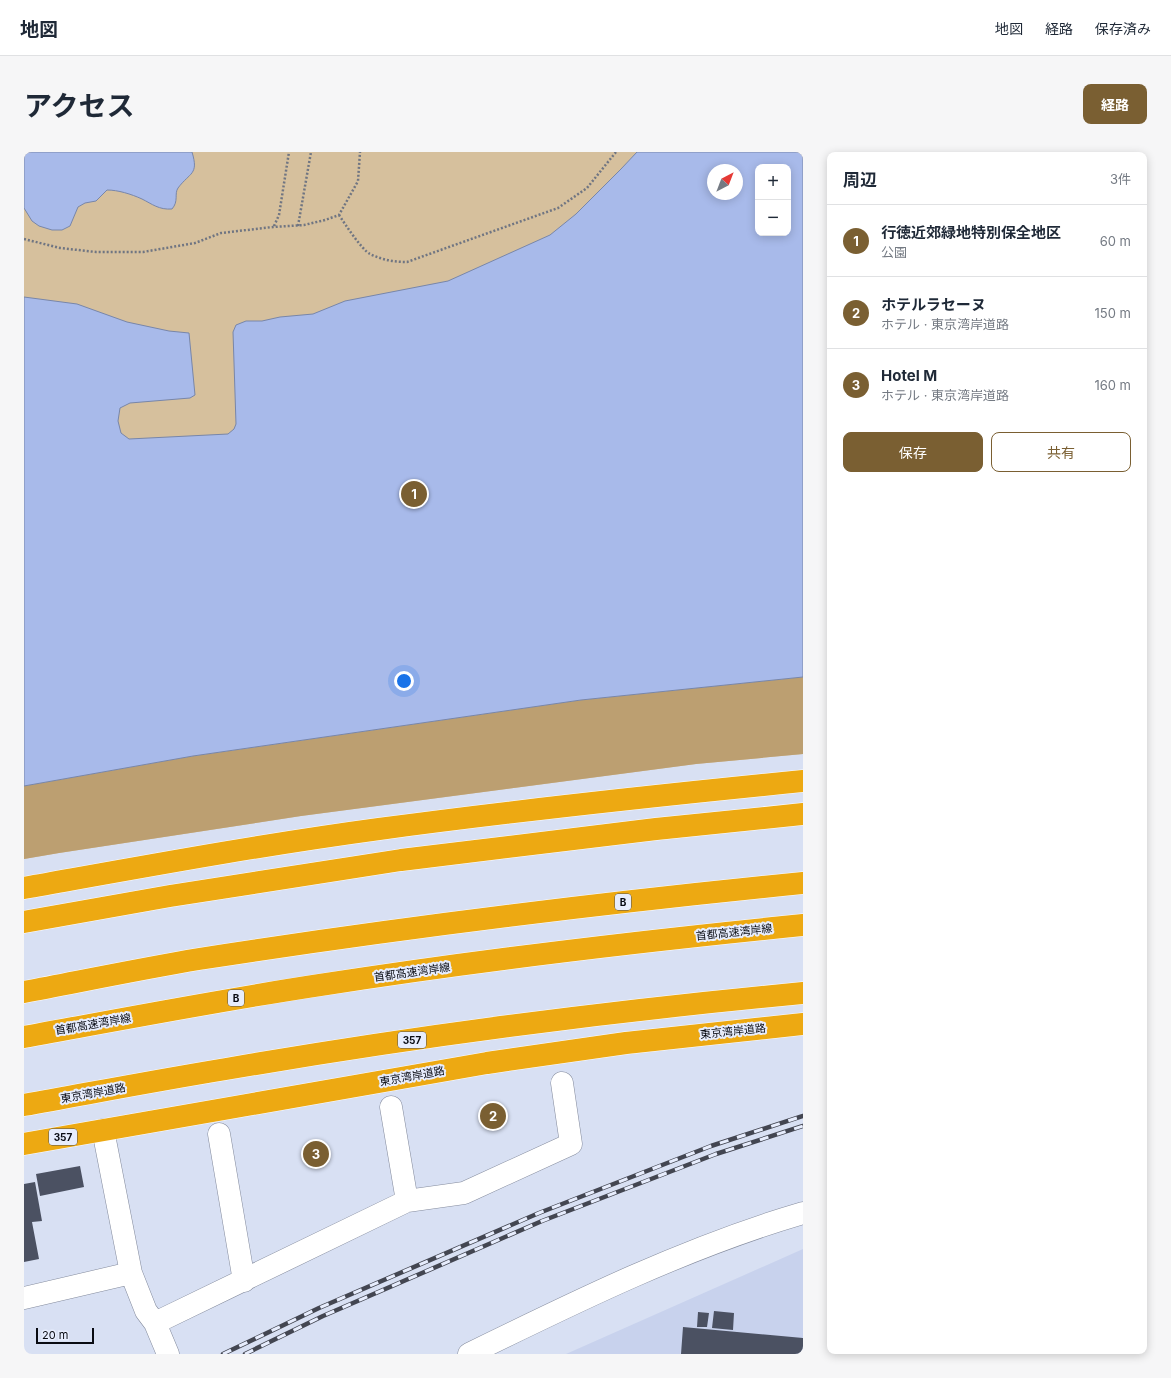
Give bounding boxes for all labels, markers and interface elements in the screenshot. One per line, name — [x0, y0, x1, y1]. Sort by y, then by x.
text: 地図 — [20, 18, 58, 41]
text: 地図 — [995, 20, 1023, 37]
text: 経路 — [1045, 20, 1073, 37]
text: 保存済み — [1095, 20, 1151, 37]
button: 経路 — [1083, 84, 1147, 124]
text: アクセス — [24, 89, 135, 123]
north arrow — [707, 164, 743, 200]
map controls — [755, 164, 791, 236]
button: + — [755, 164, 791, 200]
text: 周辺 — [843, 170, 877, 190]
text: 3件 — [1110, 171, 1131, 187]
button: − — [755, 200, 791, 236]
text: 行徳近郊緑地特別保全地区 — [881, 223, 1061, 242]
text: 1 — [853, 233, 859, 249]
text: 60 m — [1100, 233, 1131, 249]
text: 公園 — [881, 244, 907, 260]
text: ホテルラセーヌ — [881, 295, 986, 314]
text: 2 — [852, 305, 860, 321]
text: 150 m — [1095, 305, 1131, 321]
text: ホテル · 東京湾岸道路 — [881, 316, 1009, 332]
text: Hotel M — [881, 366, 937, 385]
text: 3 — [852, 377, 860, 393]
text: 160 m — [1094, 377, 1131, 393]
text: ホテル · 東京湾岸道路 — [881, 387, 1009, 403]
button: 保存 — [843, 432, 983, 472]
button: 共有 — [991, 432, 1131, 472]
pin: 1 — [401, 479, 427, 509]
your location — [394, 671, 414, 691]
road number: B — [615, 894, 631, 910]
street label: 首都高速湾岸線 — [695, 921, 773, 943]
street label: 首都高速湾岸線 — [373, 960, 451, 984]
road number: B — [228, 990, 244, 1006]
street label: 首都高速湾岸線 — [54, 1010, 132, 1038]
street label: 東京湾岸道路 — [699, 1021, 767, 1041]
road number: 357 — [398, 1032, 426, 1048]
street label: 東京湾岸道路 — [378, 1063, 446, 1089]
street label: 東京湾岸道路 — [59, 1080, 127, 1106]
pin: 2 — [480, 1101, 506, 1131]
road number: 357 — [49, 1129, 77, 1145]
pin: 3 — [303, 1139, 329, 1169]
scale bar — [36, 1326, 94, 1345]
text: 20 m — [42, 1328, 68, 1342]

